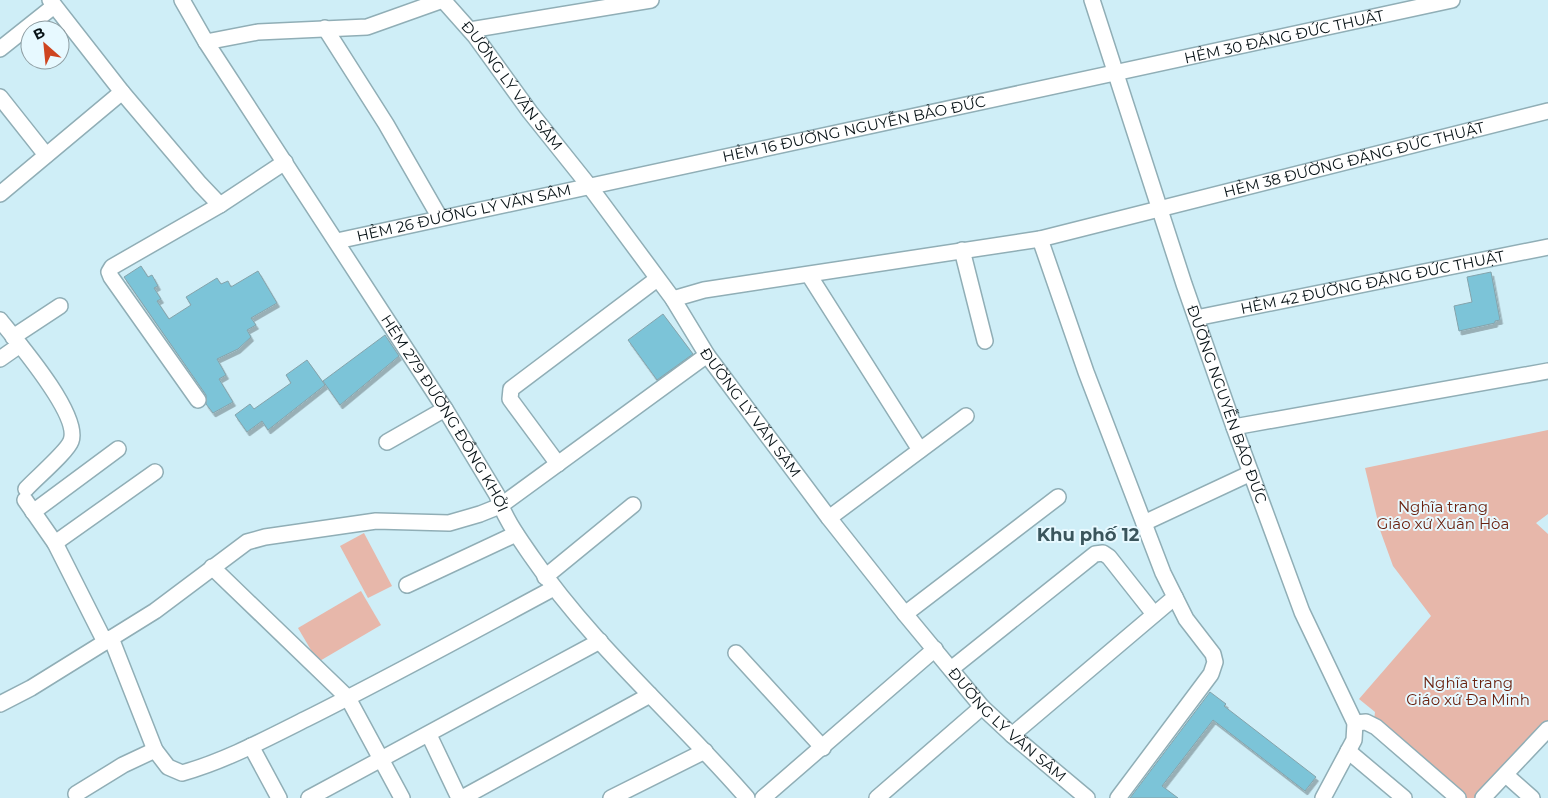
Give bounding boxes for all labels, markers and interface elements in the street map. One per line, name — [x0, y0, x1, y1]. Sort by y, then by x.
street label: HẺM 30 ĐẶNG ĐỨC THUẬT — [1182, 5, 1386, 67]
street label: ĐƯỜNG LÝ VĂN SÂM — [457, 17, 567, 154]
north arrow — [20, 20, 70, 70]
text: B — [30, 23, 48, 44]
street label: HẺM 16 ĐƯỜNG NGUYỄN BẢO ĐỨC — [721, 91, 987, 166]
street label: HẺM 38 ĐƯỜNG ĐẶNG ĐỨC THUẬT — [1221, 117, 1487, 201]
street label: HẺM 26 ĐƯỜNG LÝ VĂN SÂM — [355, 180, 573, 245]
street label: HẺM 42 ĐƯỜNG ĐẶNG ĐỨC THUẬT — [1239, 246, 1506, 318]
street label: ĐƯỜNG NGUYỄN BẢO ĐỨC — [1183, 302, 1271, 506]
street label: HẺM 279 ĐƯỜNG ĐỒNG KHỞI — [377, 311, 512, 515]
street label: ĐƯỜNG LÝ VĂN SÂM — [696, 344, 805, 481]
park label: Nghĩa trang Giáo xứ Xuân Hòa — [1377, 497, 1509, 533]
district label: Khu phố 12 — [1037, 524, 1140, 546]
street label: ĐƯỜNG LÝ VĂN SÂM — [944, 663, 1070, 786]
park label: Nghĩa trang Giáo xứ Đa Minh — [1406, 673, 1530, 709]

